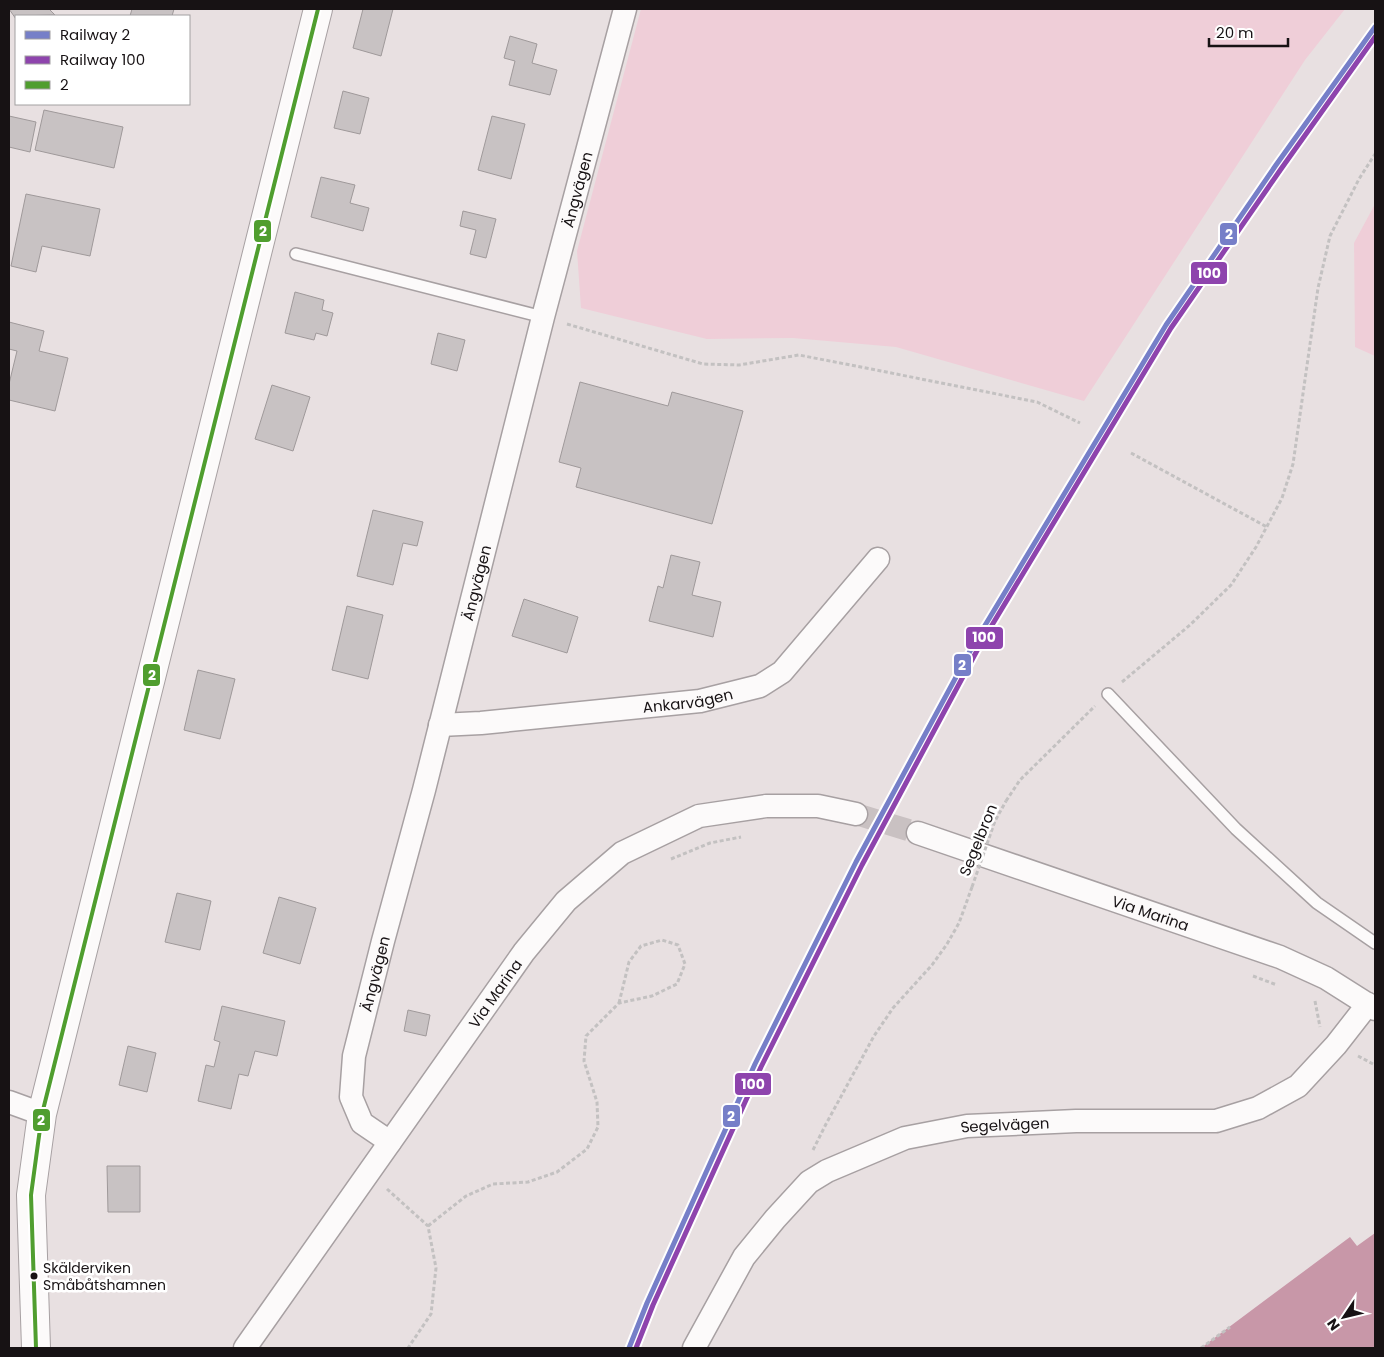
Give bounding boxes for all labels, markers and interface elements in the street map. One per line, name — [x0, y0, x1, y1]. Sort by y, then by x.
legend — [15, 15, 190, 105]
scale bar — [1209, 15, 1288, 47]
text: 20 m — [1216, 22, 1254, 43]
text: Railway 2 — [60, 24, 130, 45]
text: Railway 100 — [60, 49, 145, 70]
text: 2 — [60, 74, 69, 95]
street label: Ängvägen — [557, 149, 597, 230]
line badge: 2 — [253, 219, 272, 243]
text: 2 — [259, 221, 267, 241]
line badge: 2 — [1219, 222, 1238, 246]
text: 2 — [1225, 224, 1233, 244]
line badge: 100 — [1190, 261, 1228, 285]
text: 100 — [1197, 263, 1221, 283]
street label: Ängvägen — [457, 543, 496, 623]
line badge: 100 — [965, 626, 1004, 650]
text: 100 — [972, 627, 996, 647]
line badge: 2 — [953, 653, 972, 677]
text: 2 — [958, 655, 966, 675]
line badge: 2 — [142, 663, 161, 687]
text: 2 — [148, 665, 156, 685]
street label: Ankarvägen — [642, 683, 735, 717]
street label: Segelbron — [954, 801, 1002, 879]
street label: Via Marina — [1109, 890, 1192, 936]
street label: Ängvägen — [355, 933, 394, 1014]
street label: Via Marina — [463, 954, 527, 1032]
line badge: 100 — [734, 1072, 772, 1096]
text: 100 — [741, 1074, 765, 1094]
line badge: 2 — [722, 1104, 741, 1128]
text: 2 — [727, 1106, 735, 1126]
line badge: 2 — [32, 1108, 51, 1132]
text: 2 — [37, 1110, 45, 1130]
street label: Segelvägen — [959, 1112, 1050, 1138]
place label: Skälderviken Småbåtshamnen — [43, 1258, 166, 1295]
marker: Skälderviken Småbåtshamnen — [29, 1271, 39, 1281]
north arrow — [1319, 1292, 1369, 1342]
text: N — [1322, 1314, 1345, 1335]

